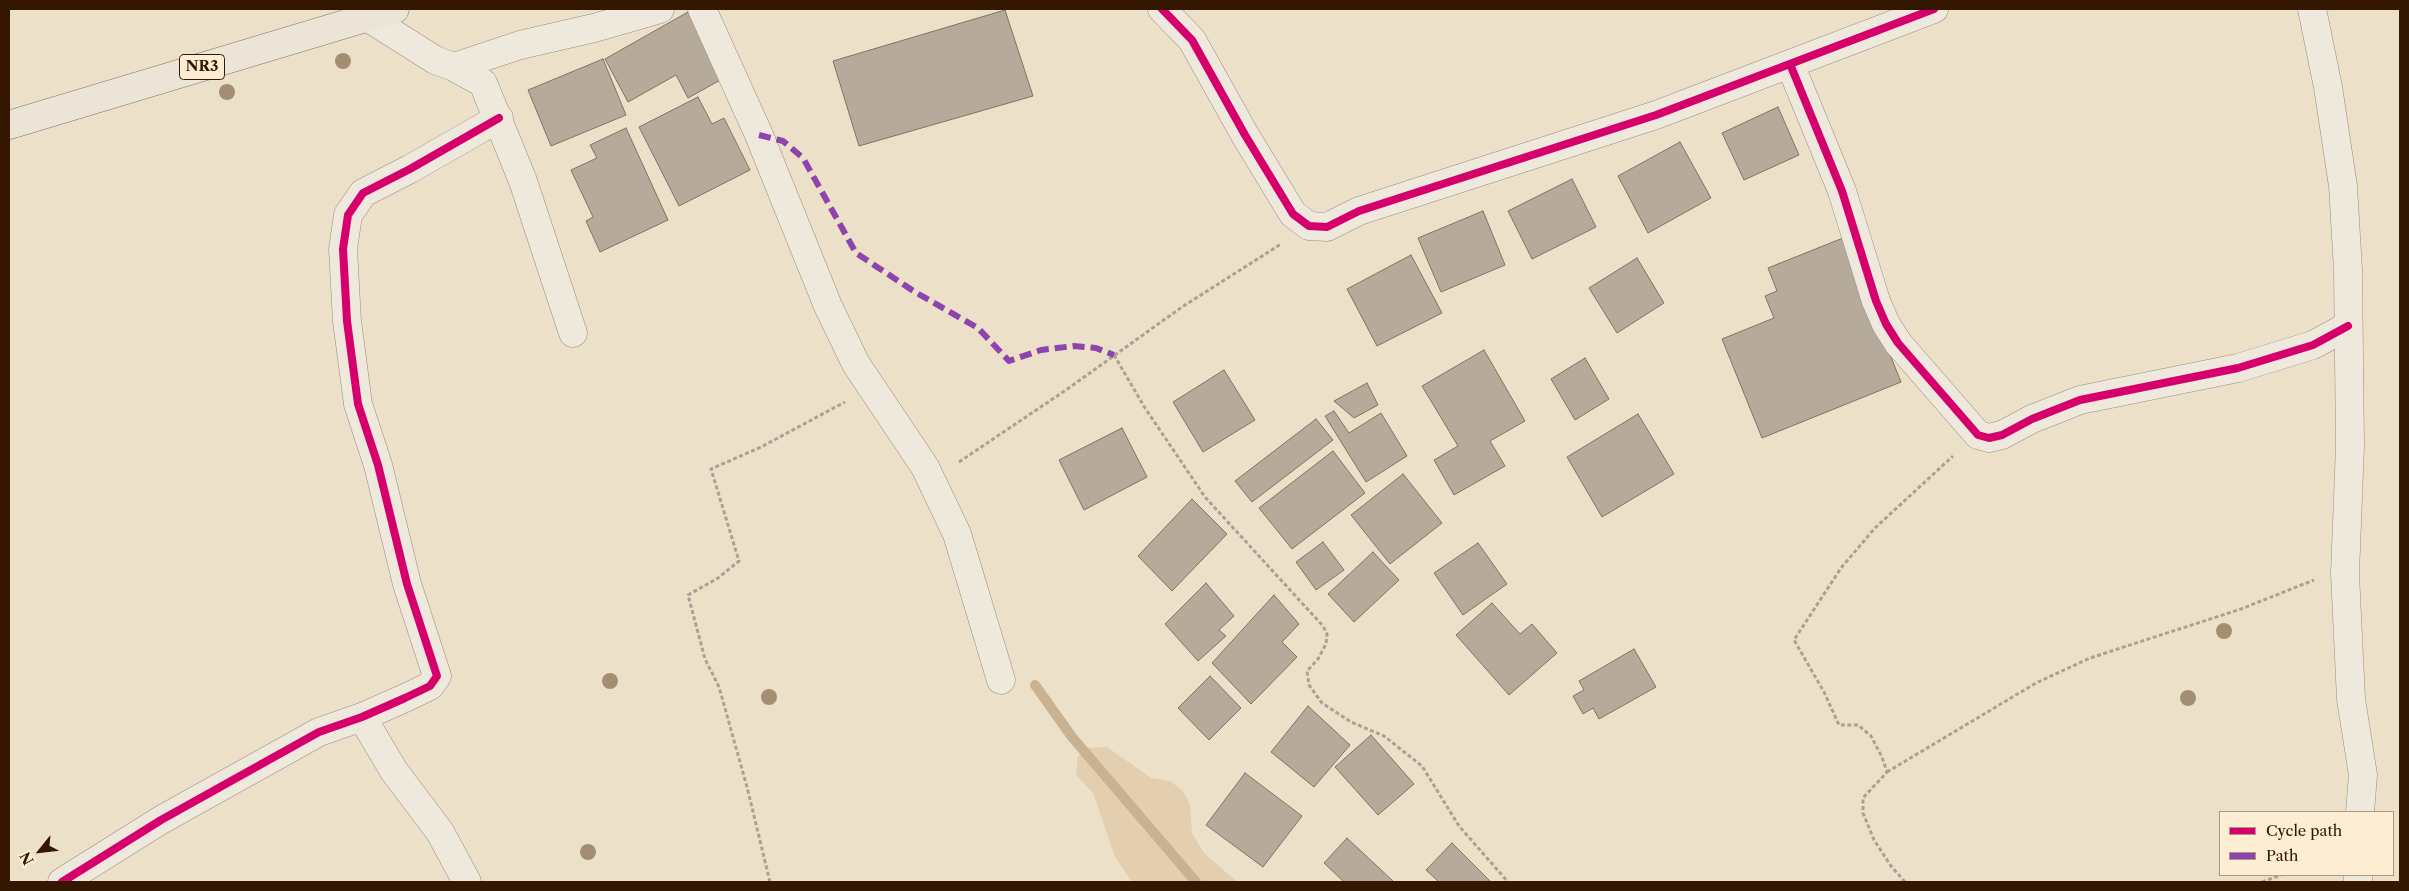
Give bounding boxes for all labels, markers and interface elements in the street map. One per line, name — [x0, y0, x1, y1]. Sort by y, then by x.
road number: NR3 — [180, 54, 224, 80]
legend — [2219, 811, 2394, 876]
text: Cycle path — [2266, 821, 2342, 840]
north arrow — [15, 826, 65, 876]
text: Path — [2266, 846, 2298, 865]
text: N — [16, 849, 38, 868]

